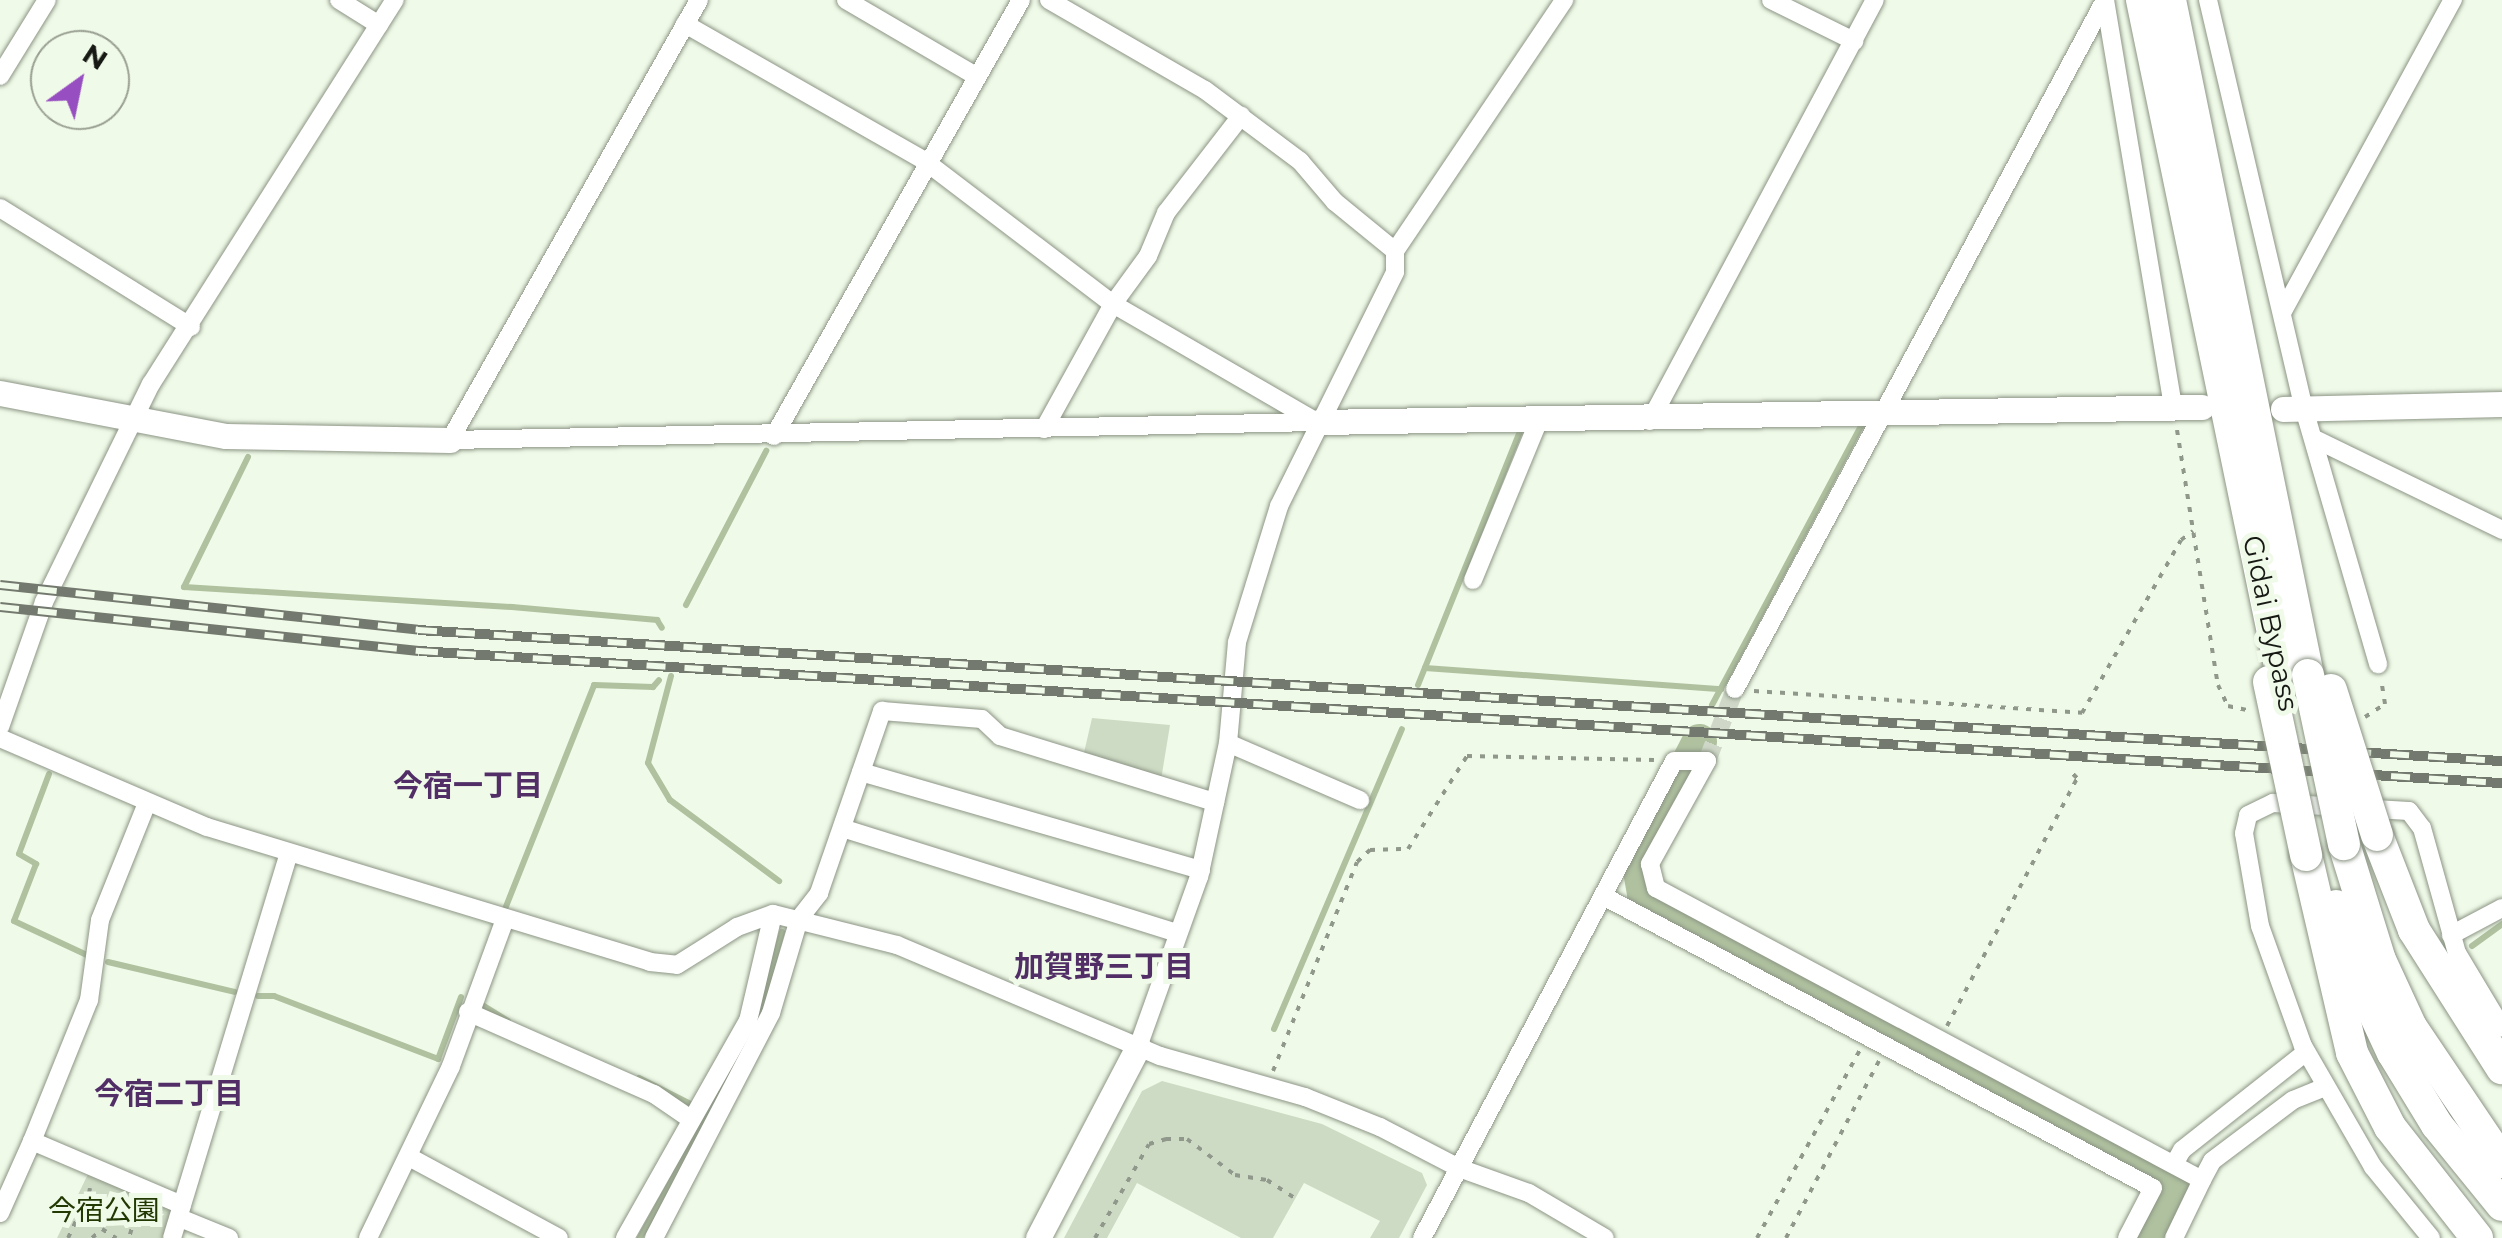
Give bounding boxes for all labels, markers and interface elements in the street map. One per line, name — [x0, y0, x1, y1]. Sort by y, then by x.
north arrow — [30, 30, 130, 130]
text: N — [77, 36, 114, 77]
street label: Gidai Bypass — [2236, 532, 2306, 714]
district label: 今宿一丁目 — [393, 768, 543, 804]
district label: 加賀野三丁目 — [1014, 949, 1194, 985]
district label: 今宿二丁目 — [94, 1076, 244, 1112]
park label: 今宿公園 — [48, 1193, 160, 1227]

